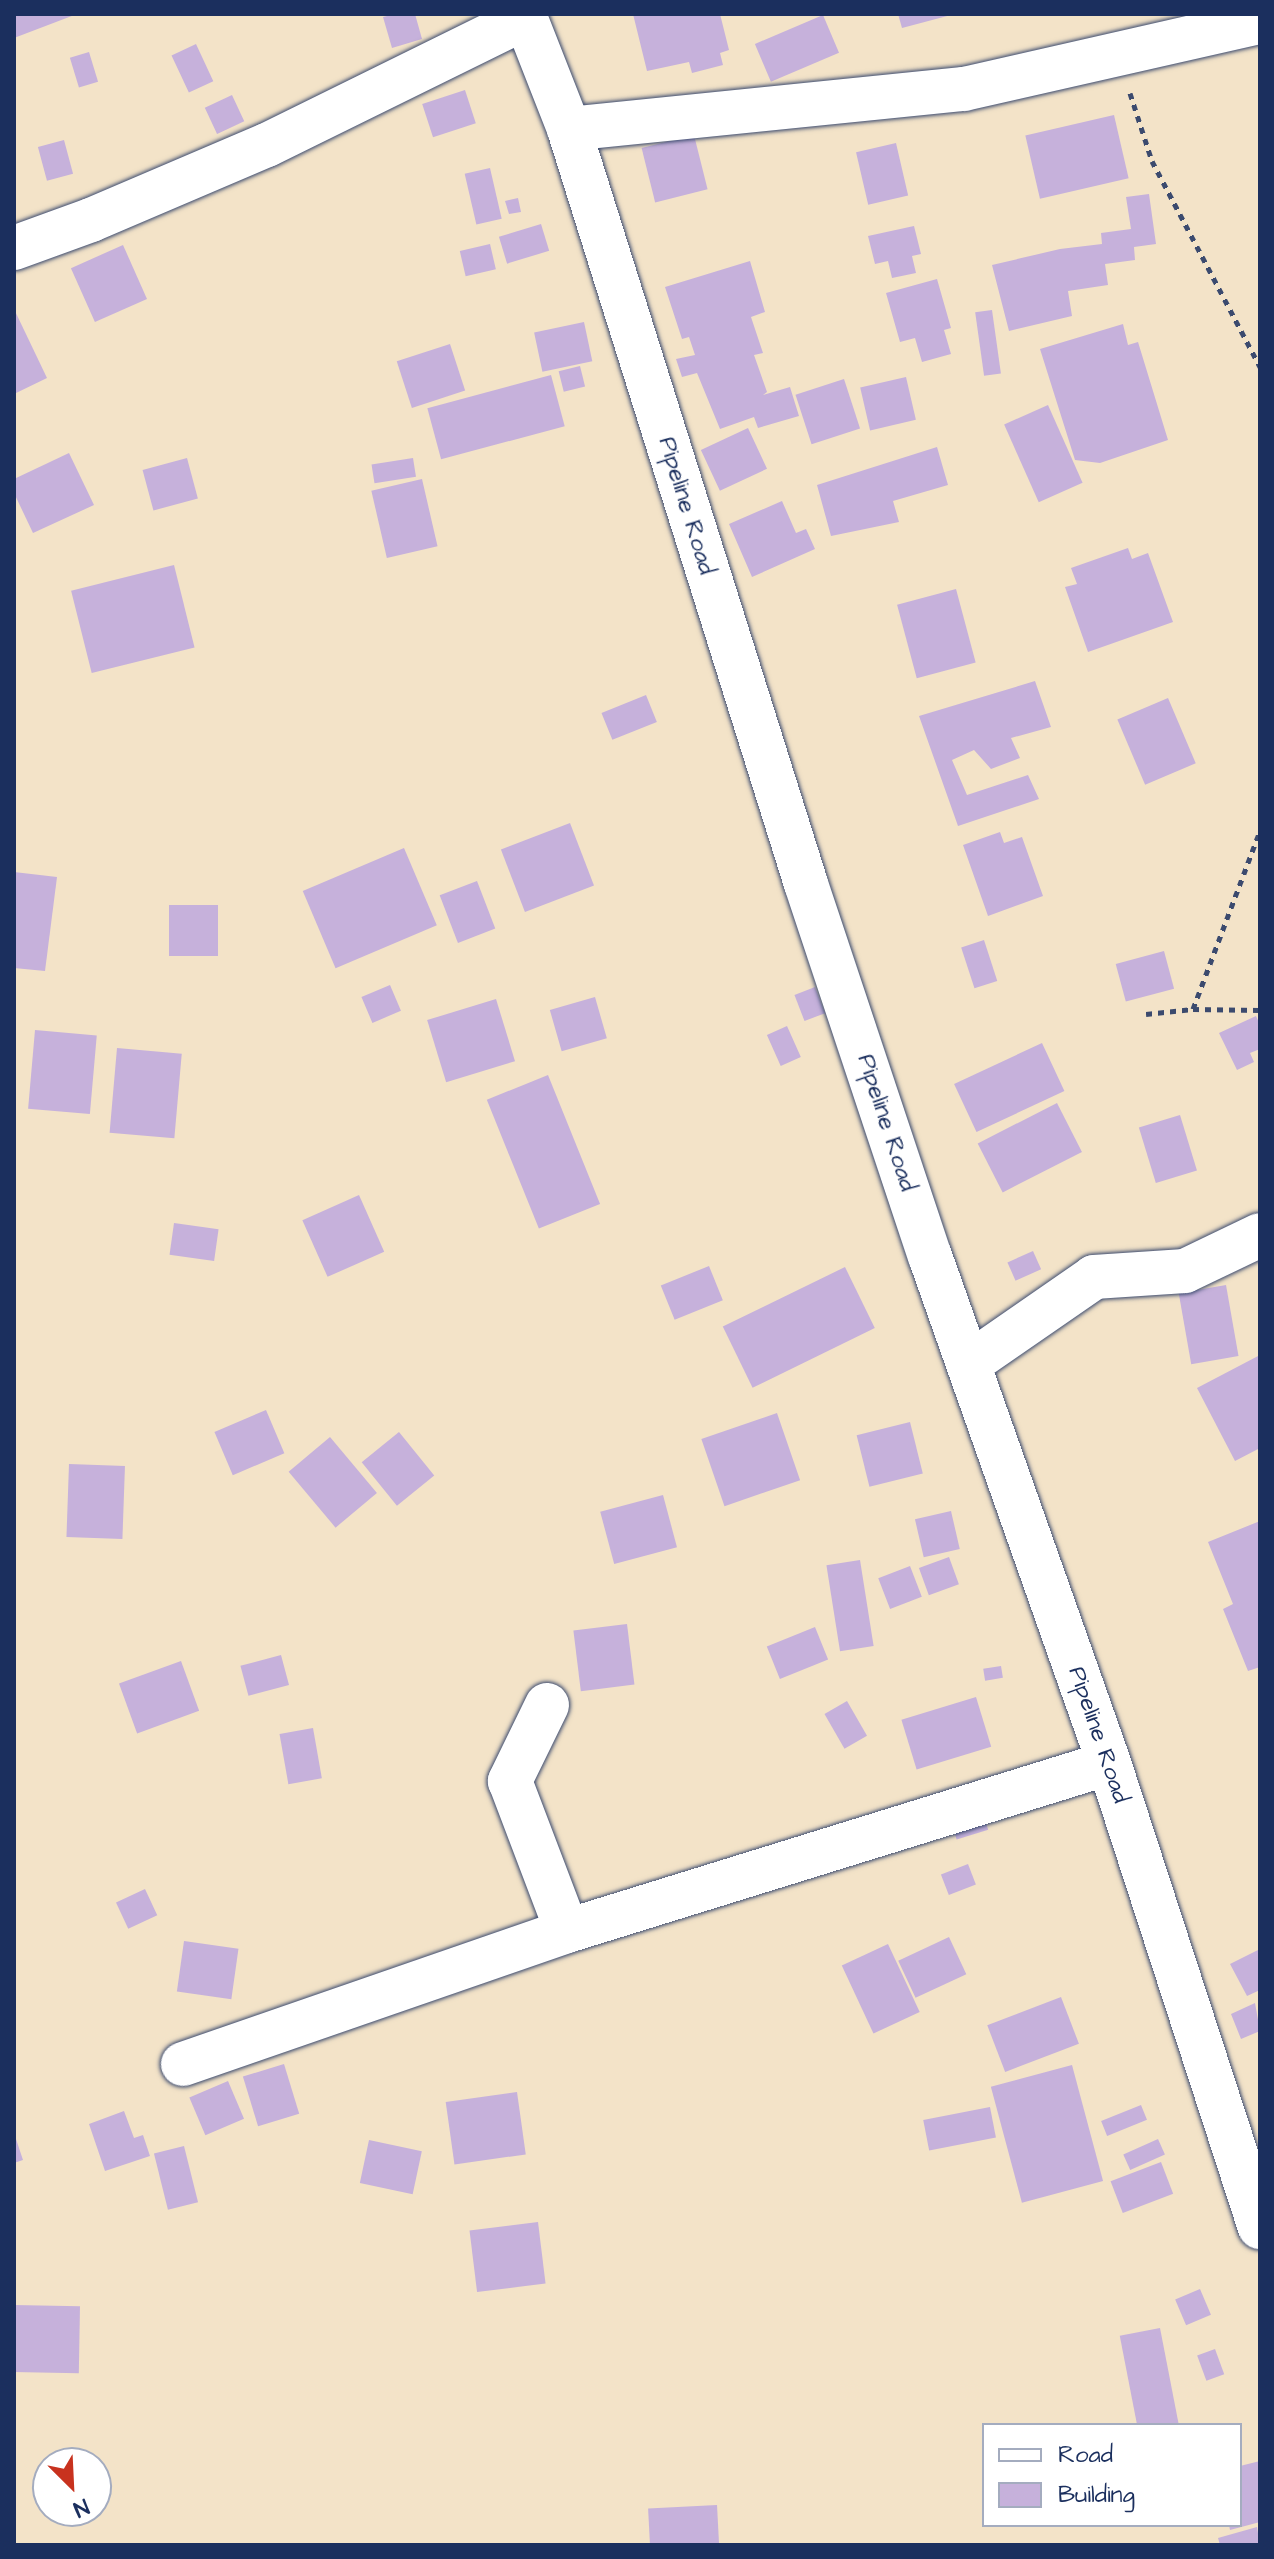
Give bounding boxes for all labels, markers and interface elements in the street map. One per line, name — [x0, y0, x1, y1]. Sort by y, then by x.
street label: Pipeline Road — [651, 434, 721, 578]
street label: Pipeline Road — [850, 1051, 922, 1195]
street label: Pipeline Road — [1061, 1663, 1135, 1807]
legend — [982, 2423, 1242, 2527]
text: Road — [1058, 2438, 1113, 2472]
north arrow — [32, 2447, 112, 2527]
text: Building — [1058, 2478, 1135, 2512]
text: N — [69, 2491, 94, 2525]

